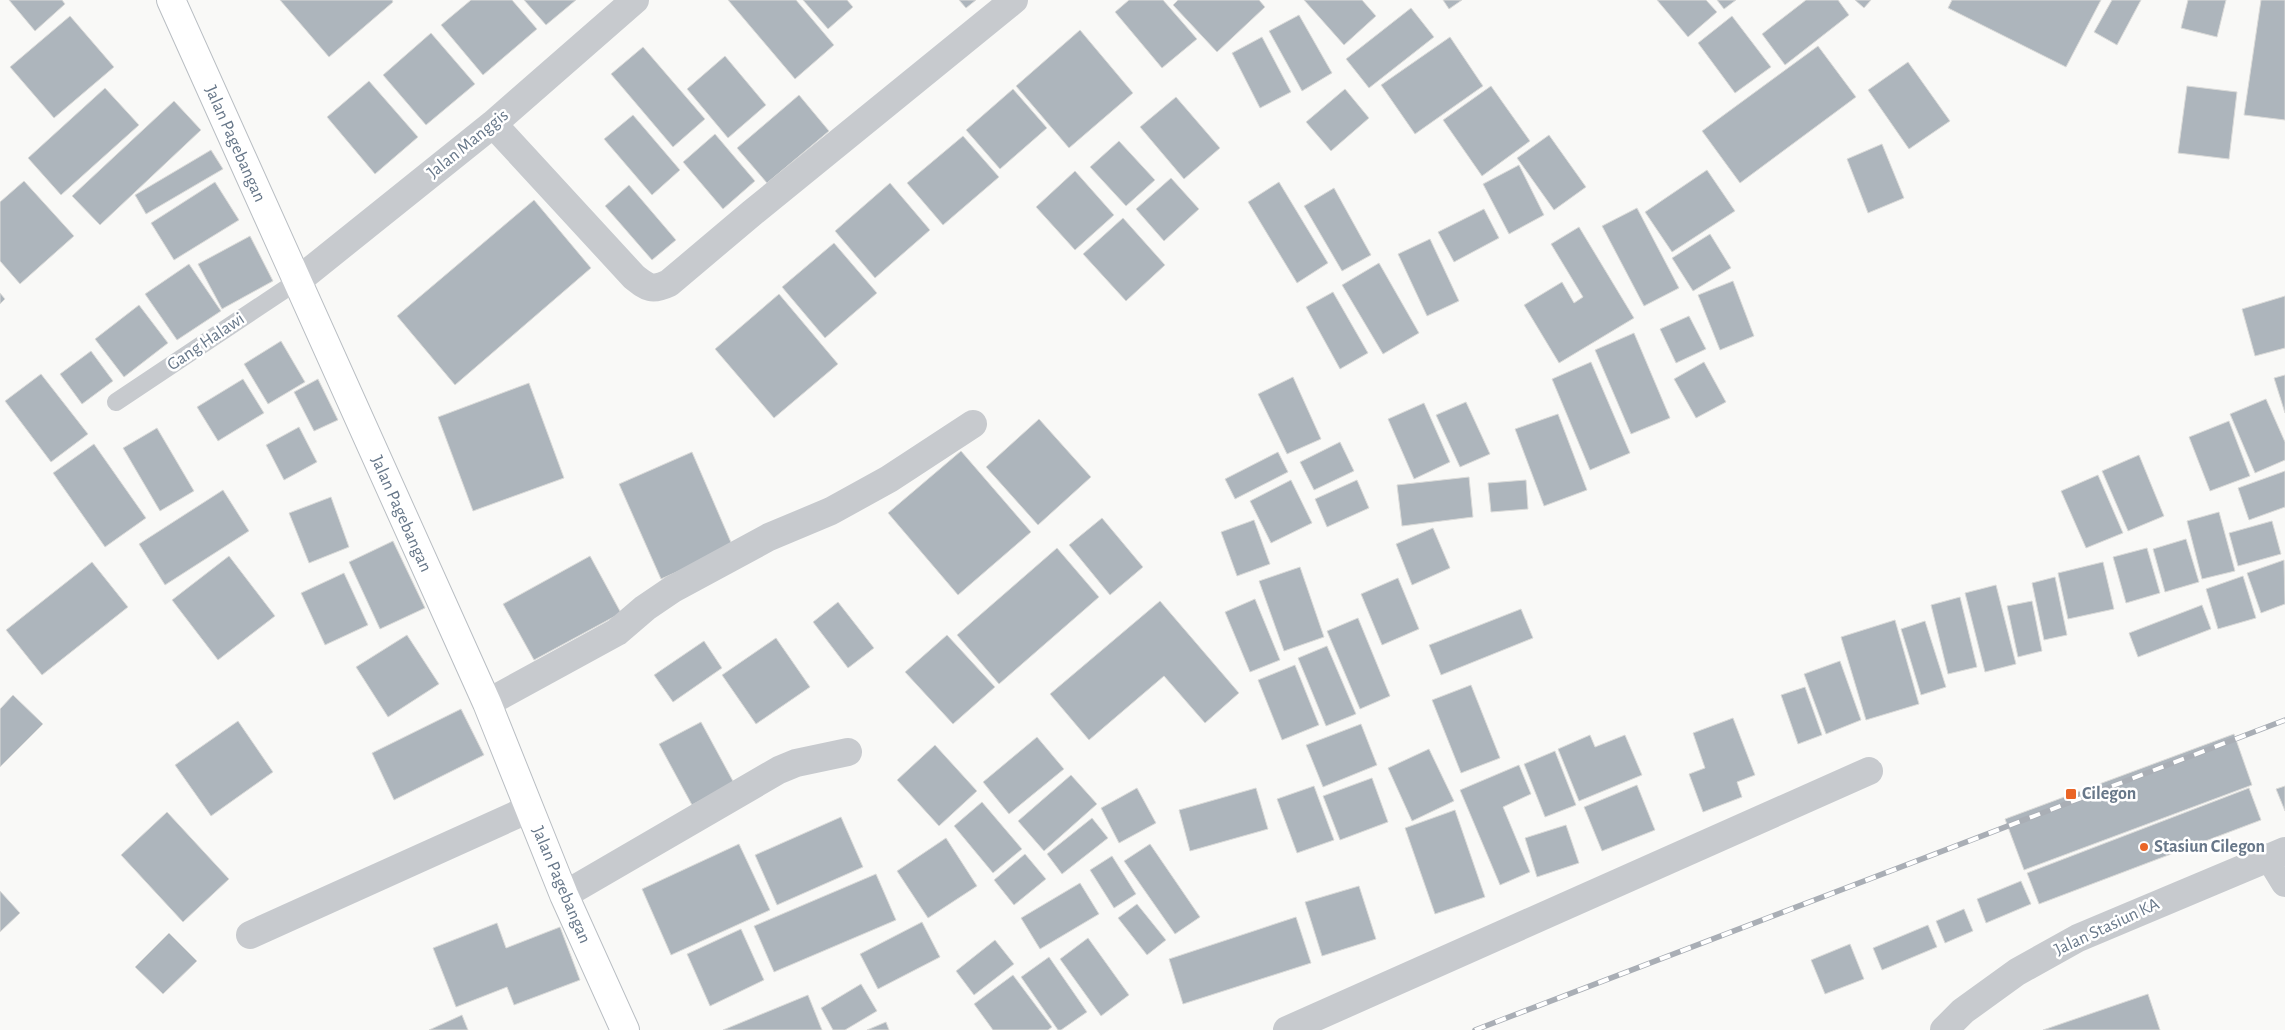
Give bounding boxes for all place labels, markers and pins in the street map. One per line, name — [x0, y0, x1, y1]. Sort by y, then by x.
place label: Cilegon — [2082, 785, 2136, 803]
marker: Cilegon — [2064, 787, 2078, 801]
place label: Stasiun Cilegon — [2154, 838, 2265, 856]
marker: Stasiun Cilegon — [2138, 841, 2150, 853]

